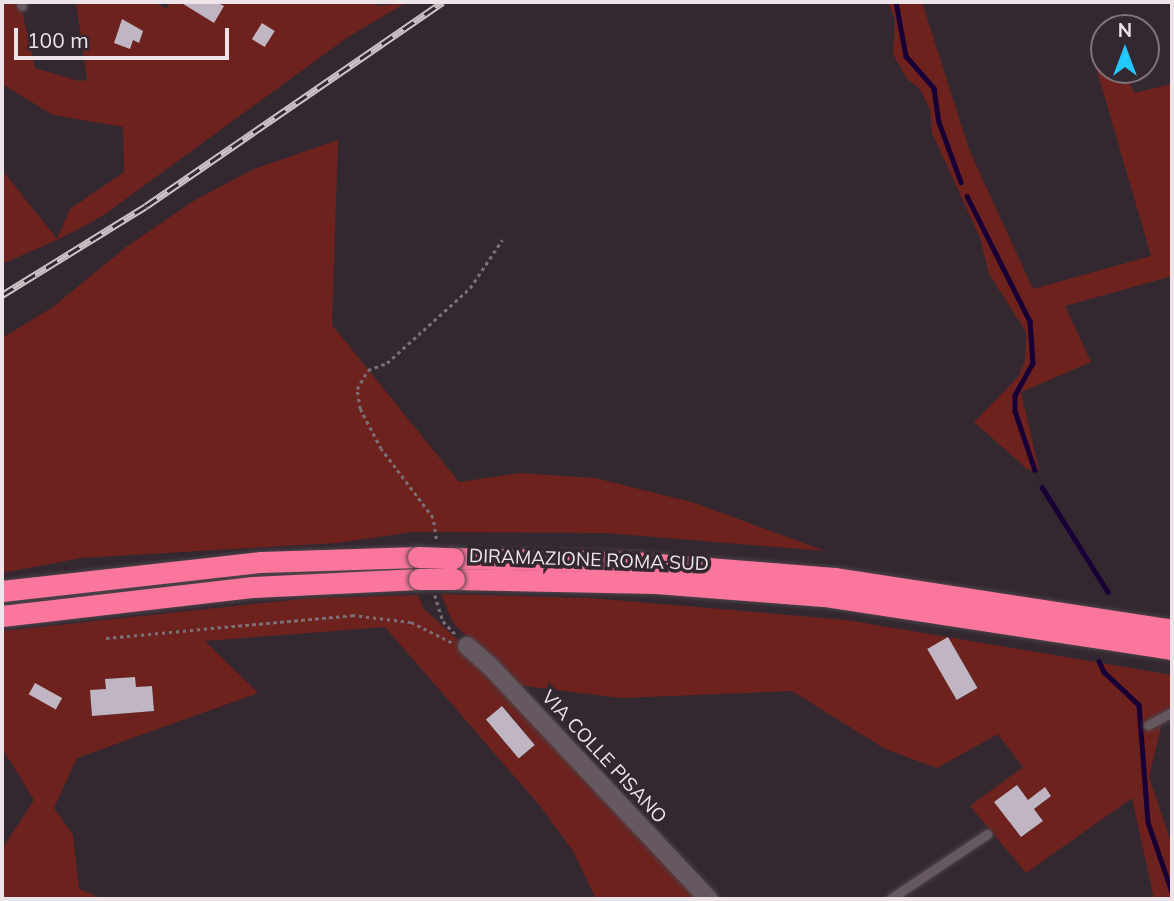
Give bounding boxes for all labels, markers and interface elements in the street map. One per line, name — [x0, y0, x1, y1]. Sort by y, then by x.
scale bar — [18, 14, 233, 58]
north arrow — [1090, 14, 1160, 84]
text: N — [1118, 18, 1132, 42]
text: 100 m — [27, 27, 89, 53]
street label: DIRAMAZIONE ROMA SUD — [469, 544, 709, 576]
street label: VIA COLLE PISANO — [537, 686, 671, 828]

